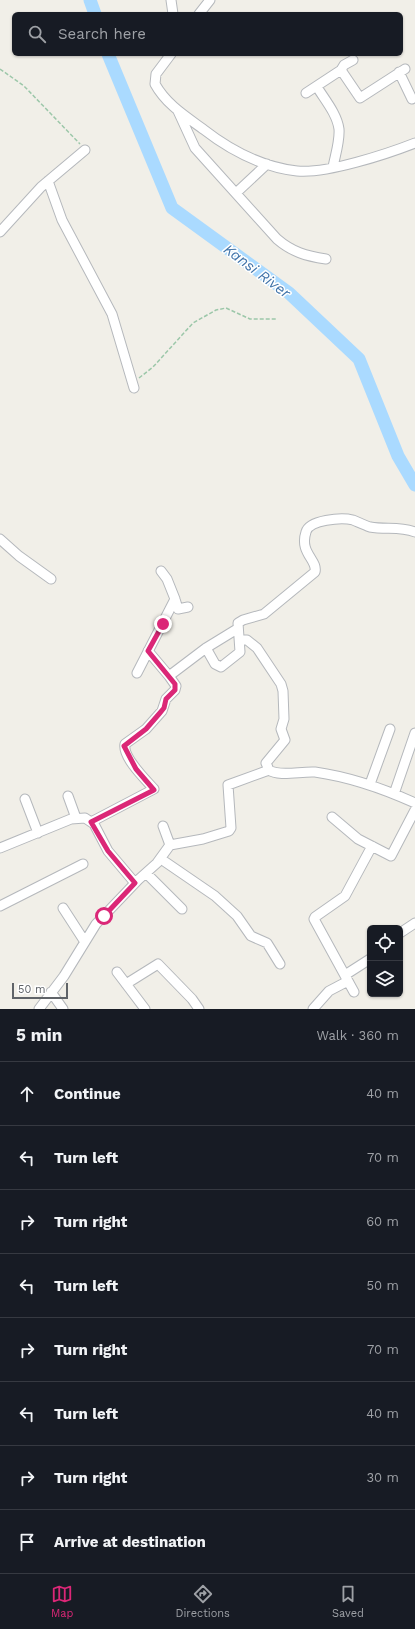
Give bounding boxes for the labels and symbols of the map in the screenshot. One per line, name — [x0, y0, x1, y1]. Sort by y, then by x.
water label: Kansi River — [220, 240, 295, 303]
route end — [154, 615, 172, 633]
route start — [95, 907, 113, 925]
scale bar — [12, 981, 68, 1000]

